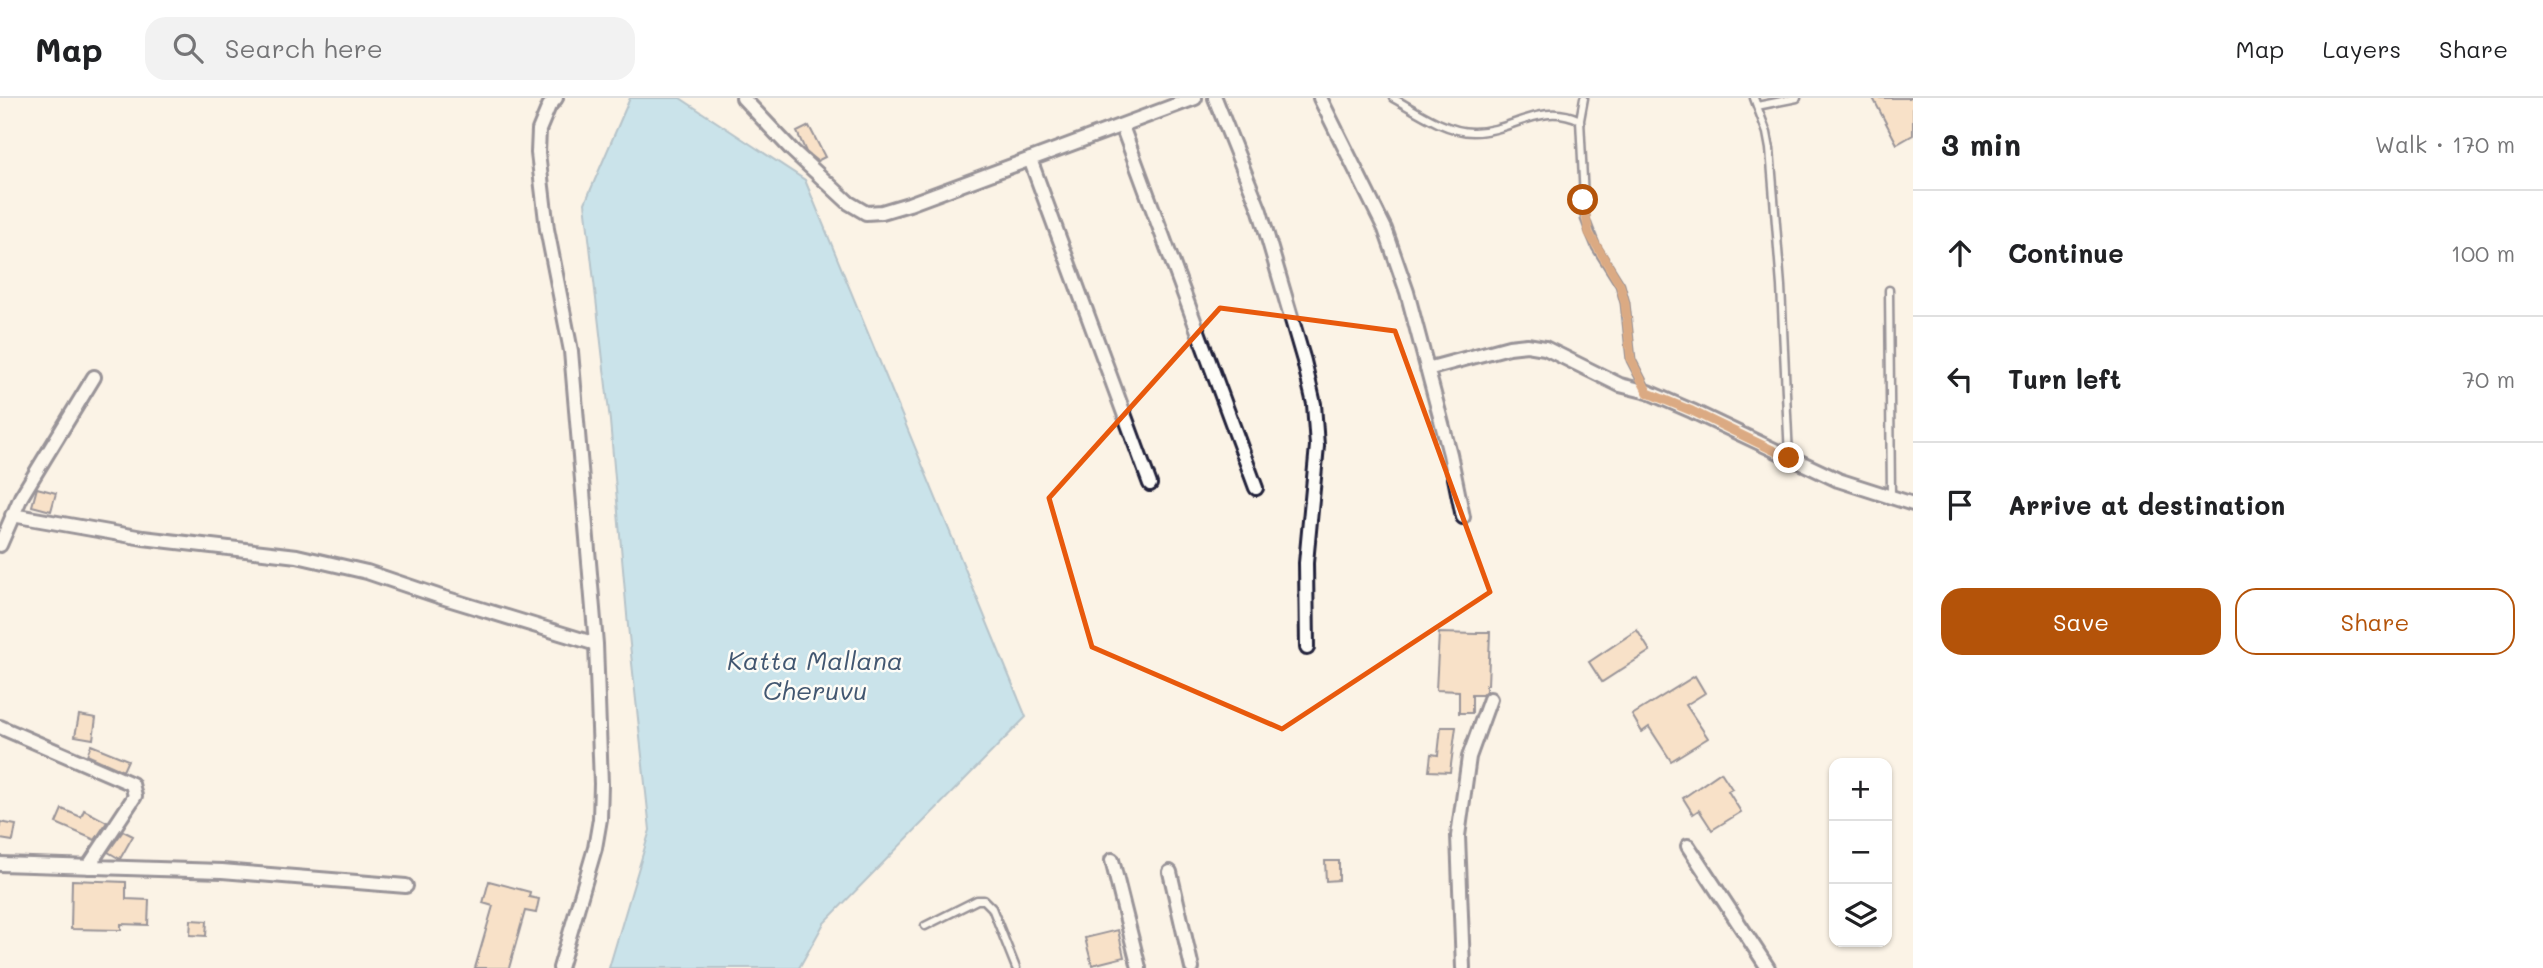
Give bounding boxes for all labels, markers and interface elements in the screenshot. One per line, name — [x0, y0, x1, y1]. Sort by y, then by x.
search box — [145, 17, 635, 80]
text: Map — [35, 27, 103, 70]
icon: search — [169, 29, 207, 67]
text: Search here — [225, 31, 383, 65]
text: Map — [2236, 33, 2284, 64]
text: Layers — [2322, 33, 2401, 64]
text: Share — [2439, 33, 2508, 64]
text: 3 min — [1941, 124, 2021, 164]
text: Walk · 170 m — [2375, 129, 2515, 159]
route start — [1567, 184, 1598, 215]
icon: ahead — [1941, 234, 1979, 272]
text: Continue — [2008, 236, 2124, 270]
text: 100 m — [2451, 238, 2515, 268]
icon: left — [1941, 360, 1979, 398]
text: Turn left — [2008, 362, 2121, 396]
text: 70 m — [2462, 364, 2515, 394]
route end — [1773, 442, 1804, 473]
icon: arrive — [1941, 486, 1979, 524]
text: Arrive at destination — [2008, 488, 2285, 522]
button: Save — [1941, 588, 2221, 655]
button: Share — [2235, 588, 2515, 655]
water label: Katta Mallana Cheruvu — [727, 643, 903, 707]
map controls — [1829, 758, 1892, 947]
button: + — [1829, 758, 1892, 821]
button: − — [1829, 821, 1892, 884]
button: layers — [1829, 884, 1892, 947]

